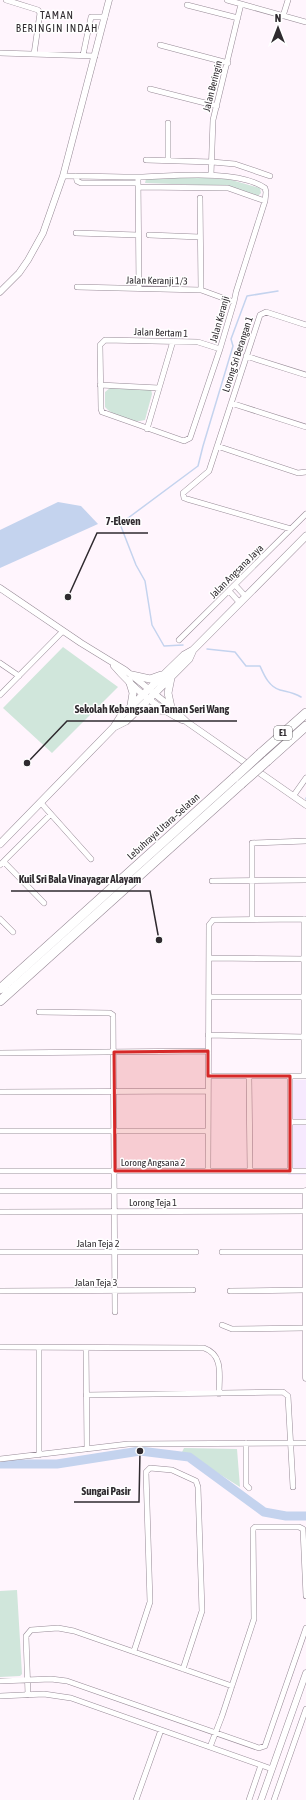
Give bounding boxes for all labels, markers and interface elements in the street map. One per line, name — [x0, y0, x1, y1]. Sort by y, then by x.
north arrow — [258, 8, 298, 48]
district label: TAMAN BERINGIN INDAH — [16, 9, 98, 34]
text: N — [275, 12, 281, 24]
street label: Jalan Beringin — [201, 59, 224, 113]
street label: Jalan Keranji 1/3 — [126, 274, 188, 287]
street label: Jalan Keranji — [208, 295, 231, 343]
street label: Lorong Sri Berangan 1 — [220, 315, 255, 393]
street label: Jalan Bertam 1 — [134, 326, 189, 339]
callout: 7-Eleven — [97, 510, 148, 533]
text: 7-Eleven — [105, 515, 141, 527]
street label: Jalan Angsana Jaya — [207, 542, 266, 600]
callout: Sekolah Kebangsaan Taman Seri Wang — [67, 698, 237, 721]
text: Sekolah Kebangsaan Taman Seri Wang — [75, 703, 230, 715]
road number: E1 — [274, 726, 292, 740]
street label: Lebuhraya Utara–Selatan — [125, 791, 202, 862]
callout: Kuil Sri Bala Vinayagar Alayam — [11, 868, 150, 891]
text: Kuil Sri Bala Vinayagar Alayam — [19, 873, 141, 885]
street label: Lorong Angsana 2 — [121, 1157, 186, 1168]
street label: Lorong Teja 1 — [129, 1197, 177, 1208]
street label: Jalan Teja 2 — [77, 1238, 120, 1249]
street label: Jalan Teja 3 — [75, 1277, 118, 1288]
callout: Sungai Pasir — [74, 1479, 139, 1502]
text: Sungai Pasir — [82, 1485, 131, 1497]

